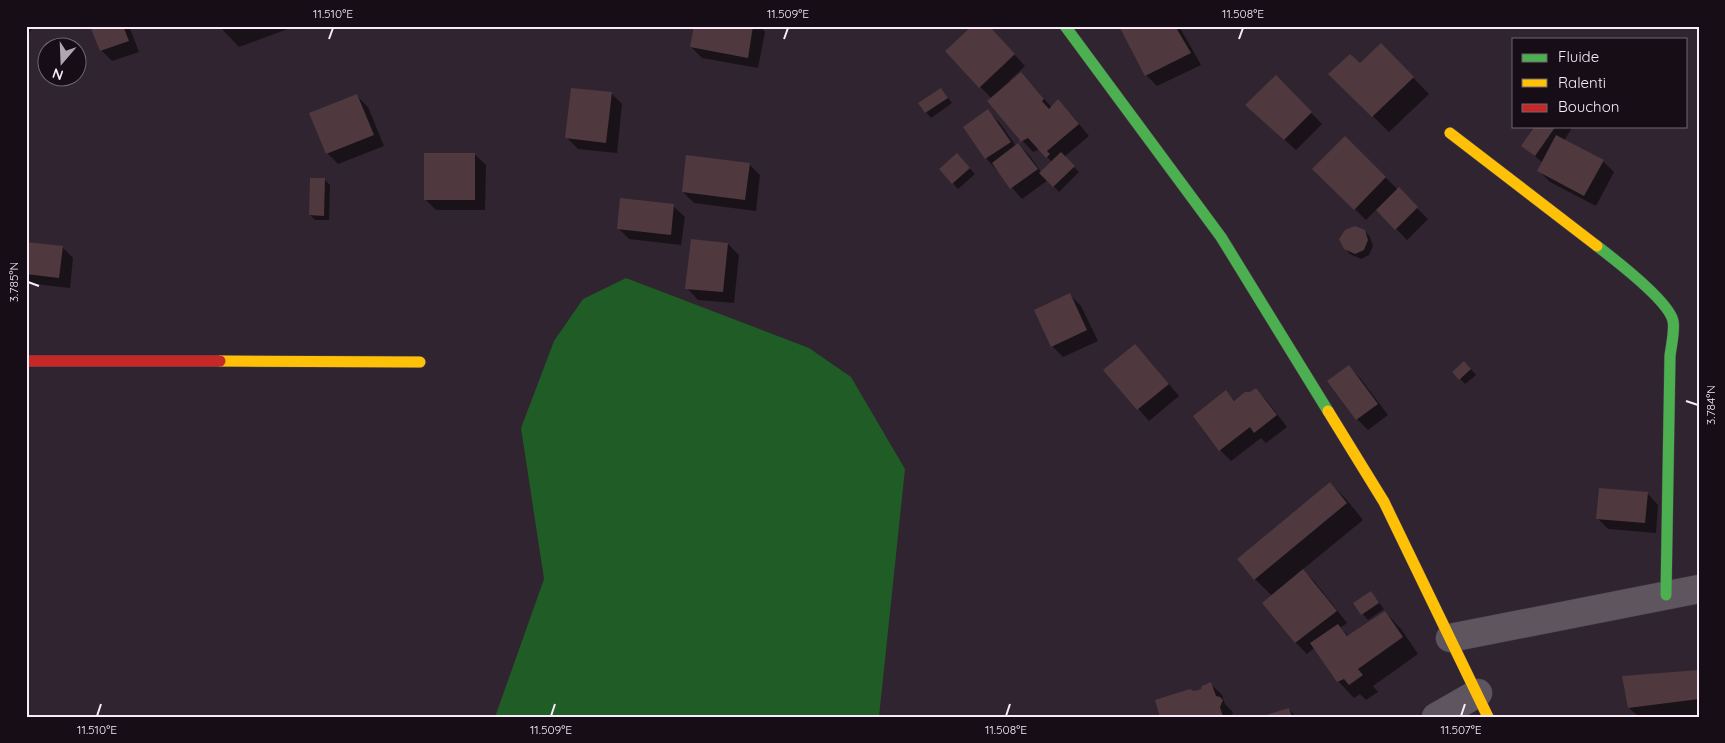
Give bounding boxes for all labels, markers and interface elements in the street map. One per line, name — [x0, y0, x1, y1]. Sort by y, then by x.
text: 11.510°E — [313, 6, 353, 21]
text: 11.509°E — [767, 6, 809, 21]
text: 11.508°E — [1222, 6, 1264, 21]
north arrow — [38, 38, 88, 88]
legend — [1512, 38, 1688, 128]
text: Fluide — [1558, 47, 1599, 66]
text: N — [50, 64, 66, 84]
text: Ralenti — [1558, 73, 1606, 92]
text: Bouchon — [1558, 97, 1619, 116]
text: 3.785°N — [6, 262, 21, 302]
text: 3.784°N — [1703, 385, 1718, 425]
text: 11.510°E — [77, 722, 117, 737]
text: 11.509°E — [530, 722, 572, 737]
text: 11.508°E — [985, 722, 1027, 737]
text: 11.507°E — [1440, 722, 1482, 737]

